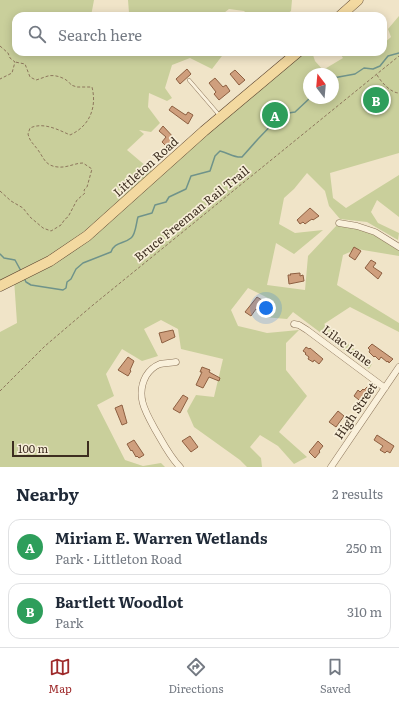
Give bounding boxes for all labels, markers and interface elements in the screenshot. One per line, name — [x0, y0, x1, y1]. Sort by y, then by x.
search box — [12, 12, 387, 56]
icon: search — [26, 23, 48, 45]
text: Search here — [58, 23, 142, 46]
north arrow — [303, 68, 339, 104]
pin: B — [363, 85, 389, 115]
pin: A — [262, 100, 288, 130]
street label: Littleton Road — [109, 132, 182, 200]
street label: Bruce Freeman Rail Trail — [130, 161, 253, 265]
your location — [256, 298, 276, 318]
street label: Lilac Lane — [319, 320, 376, 370]
street label: High Street — [329, 378, 381, 443]
scale bar — [12, 439, 89, 458]
text: 100 m — [18, 440, 48, 456]
text: Nearby — [16, 481, 79, 506]
text: 2 results — [332, 484, 383, 503]
text: Miriam E. Warren Wetlands — [55, 526, 267, 549]
text: A — [25, 538, 35, 557]
text: 250 m — [346, 538, 382, 557]
text: Park · Littleton Road — [55, 549, 182, 568]
text: Bartlett Woodlot — [55, 590, 183, 613]
text: B — [26, 602, 34, 621]
text: 310 m — [347, 602, 382, 621]
text: Park — [55, 613, 84, 632]
tab: Map — [48, 656, 72, 696]
tab: Directions — [168, 656, 223, 696]
tab: Saved — [320, 656, 351, 696]

